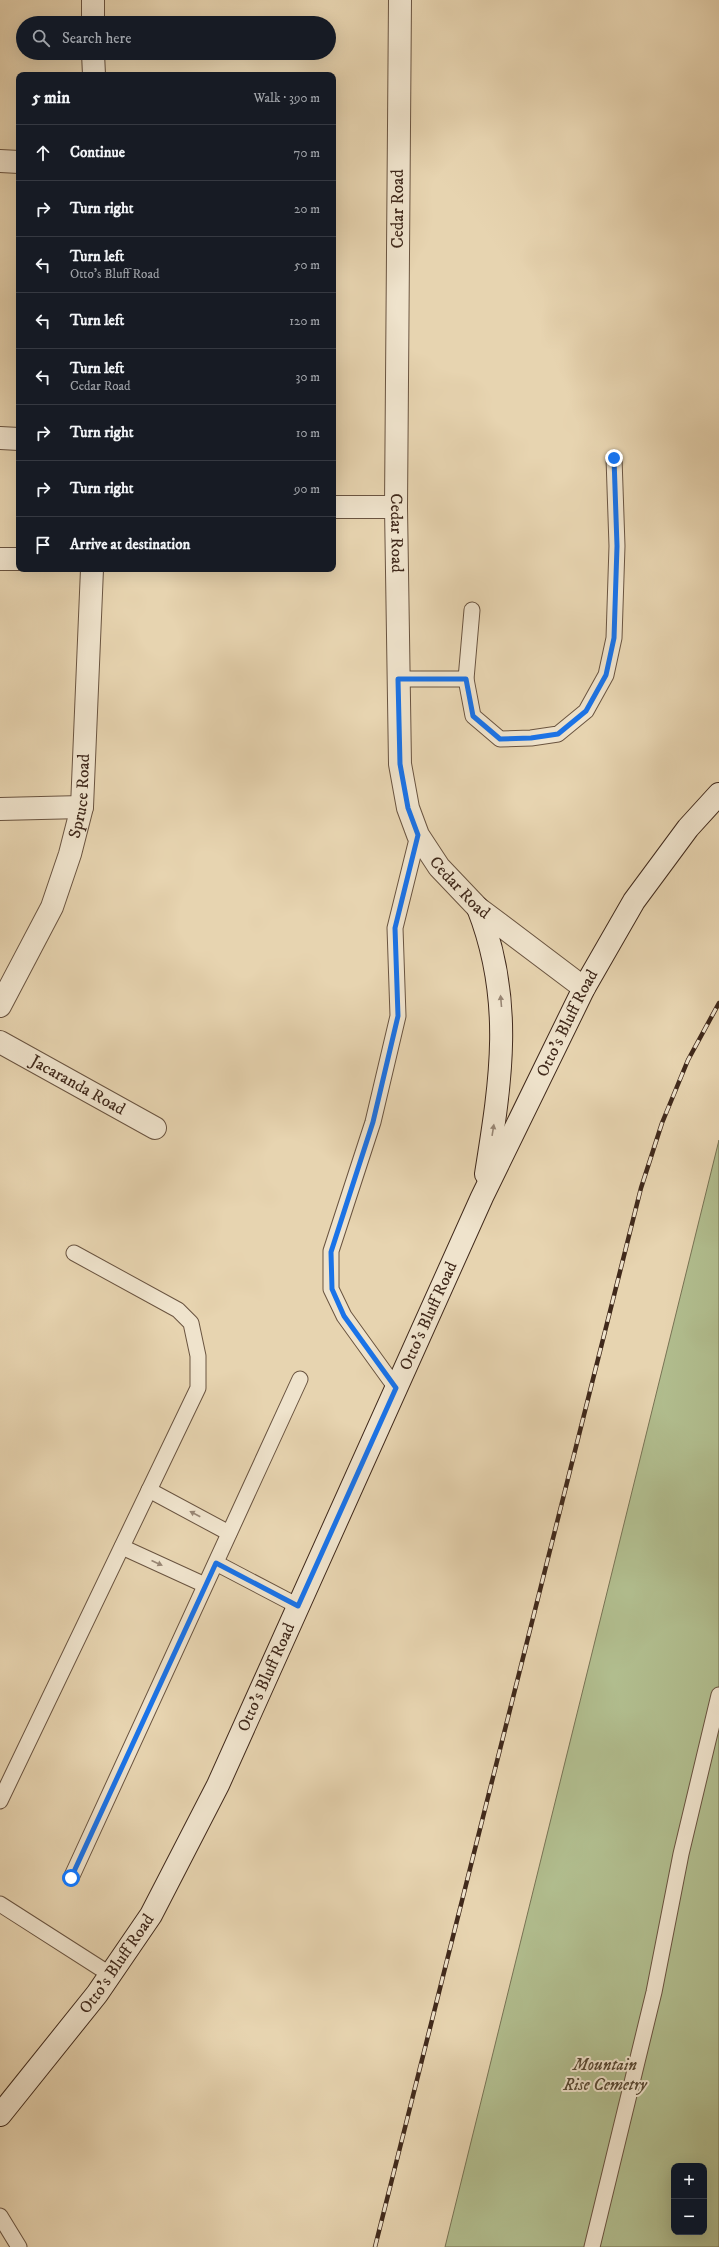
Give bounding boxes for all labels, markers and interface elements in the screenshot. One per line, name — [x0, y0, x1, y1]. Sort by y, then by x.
search box — [16, 16, 336, 60]
icon: search — [30, 27, 52, 49]
text: Search here — [62, 29, 131, 48]
text: 5 min — [32, 87, 70, 109]
text: Walk · 390 m — [253, 90, 320, 106]
icon: ahead — [32, 142, 54, 164]
text: Continue — [70, 143, 125, 162]
text: 70 m — [294, 145, 320, 161]
street label: Cedar Road — [387, 169, 409, 249]
icon: right — [32, 198, 54, 220]
text: Turn right — [70, 199, 133, 218]
text: 20 m — [294, 201, 320, 217]
text: Turn left — [70, 247, 124, 266]
icon: left — [32, 254, 54, 276]
text: 50 m — [294, 257, 320, 273]
text: Otto's Bluff Road — [70, 266, 159, 282]
icon: left — [32, 310, 54, 332]
text: Turn left — [70, 311, 124, 330]
text: 120 m — [289, 313, 320, 329]
text: Turn left — [70, 359, 124, 378]
icon: left — [32, 366, 54, 388]
text: 30 m — [296, 369, 320, 385]
text: Cedar Road — [70, 378, 131, 394]
icon: right — [32, 422, 54, 444]
text: Turn right — [70, 423, 133, 442]
text: 10 m — [296, 425, 320, 441]
route end — [605, 449, 623, 467]
icon: right — [32, 478, 54, 500]
text: Turn right — [70, 479, 133, 498]
text: 90 m — [294, 481, 320, 497]
street label: Cedar Road — [385, 493, 408, 573]
icon: arrive — [32, 534, 54, 556]
text: Arrive at destination — [70, 535, 190, 554]
street label: Spruce Road — [63, 753, 95, 841]
street label: Cedar Road — [424, 852, 495, 924]
street label: Otto's Bluff Road — [531, 965, 603, 1081]
one-way arrow — [498, 995, 504, 1007]
street label: Jacaranda Road — [25, 1049, 130, 1121]
one-way arrow — [490, 1124, 496, 1137]
street label: Otto's Bluff Road — [395, 1258, 463, 1374]
one-way arrow — [189, 1511, 201, 1517]
one-way arrow — [152, 1560, 163, 1566]
street label: Otto's Bluff Road — [232, 1619, 301, 1735]
route start — [62, 1869, 80, 1887]
street label: Otto's Bluff Road — [74, 1909, 160, 2019]
park label: Mountain Rise Cemetry — [562, 2054, 648, 2096]
map controls — [671, 2163, 707, 2235]
button: + — [671, 2163, 707, 2199]
button: − — [671, 2199, 707, 2235]

